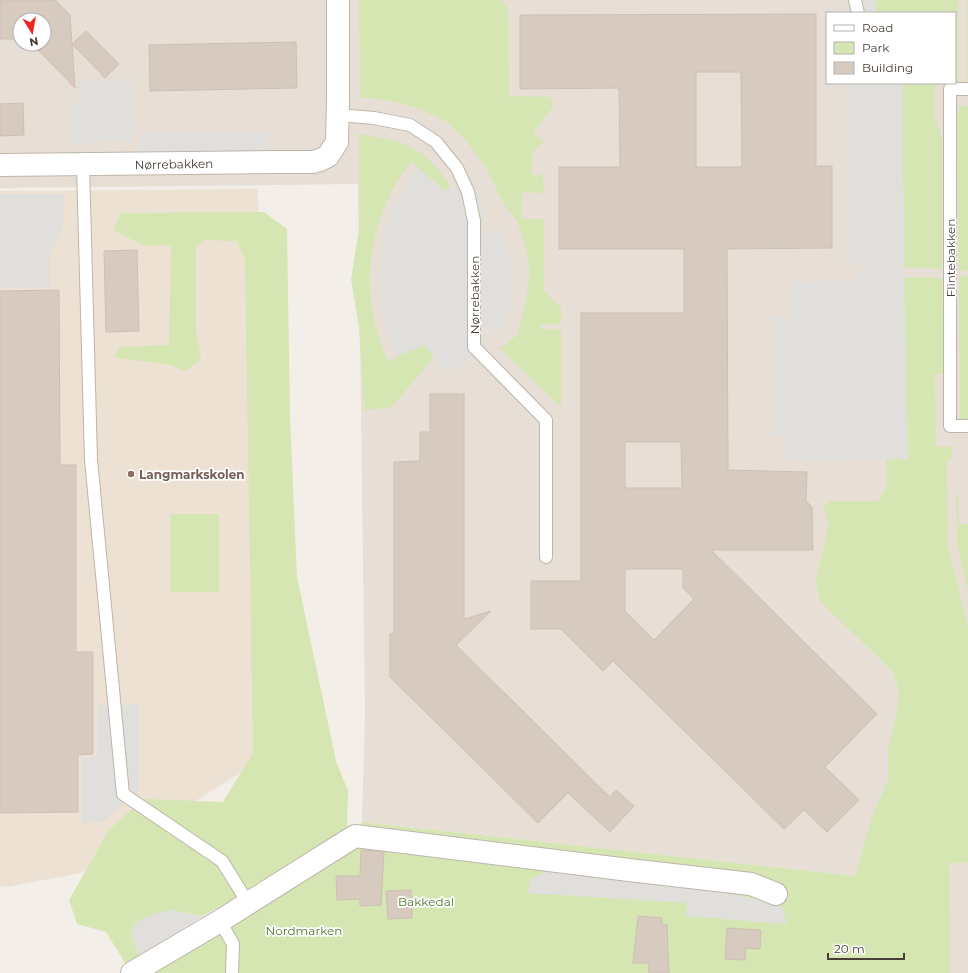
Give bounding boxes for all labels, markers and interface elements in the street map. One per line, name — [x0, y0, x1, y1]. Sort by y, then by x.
north arrow — [12, 12, 52, 52]
legend — [826, 12, 956, 84]
text: Road — [862, 20, 893, 35]
text: N — [28, 34, 40, 50]
text: Park — [862, 40, 890, 55]
text: Building — [862, 60, 913, 75]
street label: Nørrebakken — [135, 156, 213, 172]
street label: Flintebakken — [943, 219, 958, 297]
street label: Nørrebakken — [467, 256, 482, 334]
place label: Langmarkskolen — [139, 467, 245, 482]
marker: Langmarkskolen — [126, 469, 136, 479]
park label: Bakkedal — [398, 894, 454, 909]
park label: Nordmarken — [266, 923, 342, 938]
scale bar — [828, 935, 904, 961]
text: 20 m — [834, 941, 865, 956]

